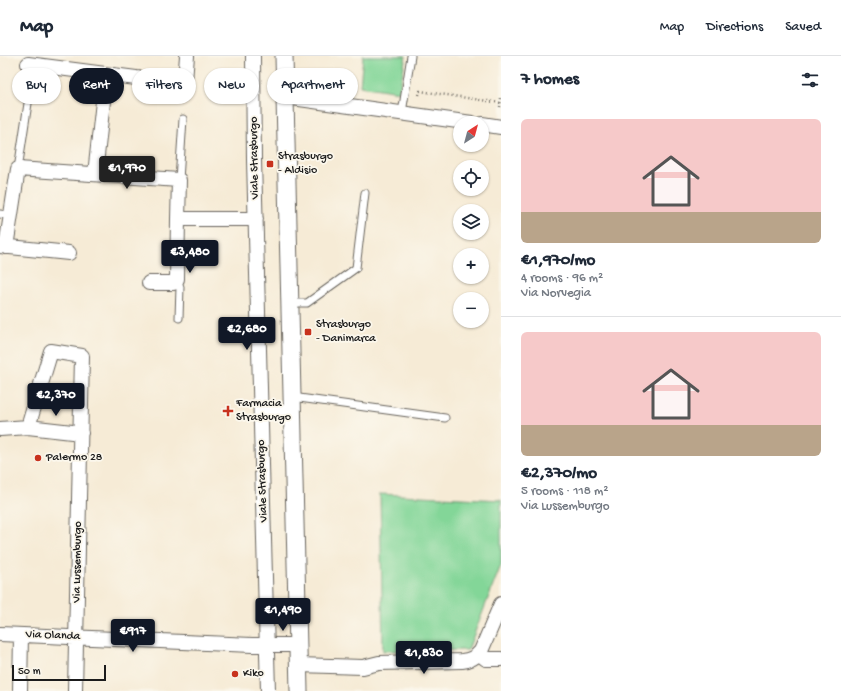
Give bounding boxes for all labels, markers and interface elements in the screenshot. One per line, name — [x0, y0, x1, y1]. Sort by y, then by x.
text: Map — [20, 16, 53, 39]
text: Map — [660, 19, 684, 36]
text: Directions — [706, 19, 763, 36]
text: Saved — [785, 19, 821, 36]
chip: Buy — [12, 68, 61, 104]
chip: Rent — [69, 68, 124, 104]
chip: Filters — [132, 68, 196, 104]
chip: New — [204, 68, 259, 104]
chip: Apartment — [267, 68, 358, 104]
icon: filters — [799, 69, 821, 91]
text: 7 homes — [521, 70, 579, 90]
north arrow — [453, 116, 489, 152]
map controls — [453, 116, 489, 328]
street label: Viale Strasburgo — [247, 117, 263, 200]
icon: home — [635, 145, 707, 217]
place label: Strasburgo - Aldisio — [278, 150, 333, 178]
pin: €1,970 — [94, 156, 160, 190]
marker: Strasburgo - Aldisio — [265, 159, 275, 169]
button: locate — [453, 160, 489, 196]
text: €1,970 — [108, 161, 146, 176]
button: layers — [453, 204, 489, 240]
pin: €3,480 — [157, 240, 223, 274]
text: €3,480 — [170, 245, 210, 260]
button: + — [453, 248, 489, 284]
text: €1,970/mo — [521, 251, 595, 271]
text: 4 rooms · 96 m² — [521, 271, 603, 286]
text: Via Norvegia — [521, 286, 591, 301]
button: − — [453, 292, 489, 328]
pin: €2,680 — [214, 317, 280, 351]
place label: Strasburgo - Danimarca — [316, 318, 376, 346]
text: €2,680 — [227, 322, 267, 337]
marker: Strasburgo - Danimarca — [303, 327, 313, 337]
icon: home — [635, 358, 707, 430]
pin: €2,370 — [23, 383, 89, 417]
text: €2,370 — [36, 388, 76, 403]
place label: Farmacia Strasburgo — [235, 397, 291, 425]
marker: Farmacia Strasburgo — [223, 406, 233, 416]
street label: Viale Strasburgo — [255, 439, 271, 524]
place label: Palermo 28 — [45, 451, 103, 465]
marker: Palermo 28 — [33, 453, 43, 463]
text: €2,370/mo — [521, 464, 597, 484]
text: 5 rooms · 118 m² — [521, 484, 608, 499]
text: Via Lussemburgo — [521, 499, 609, 514]
street label: Via Lussemburgo — [70, 521, 86, 604]
pin: €1,490 — [250, 598, 316, 632]
text: €1,490 — [264, 603, 302, 618]
pin: €917 — [109, 619, 157, 653]
text: €917 — [120, 624, 146, 639]
street label: Via Olanda — [24, 628, 81, 644]
pin: €1,830 — [391, 641, 457, 675]
text: €1,830 — [405, 646, 443, 661]
scale bar — [12, 663, 106, 682]
text: 50 m — [18, 666, 40, 678]
place label: Kiko — [243, 667, 264, 681]
marker: Kiko — [230, 669, 240, 679]

